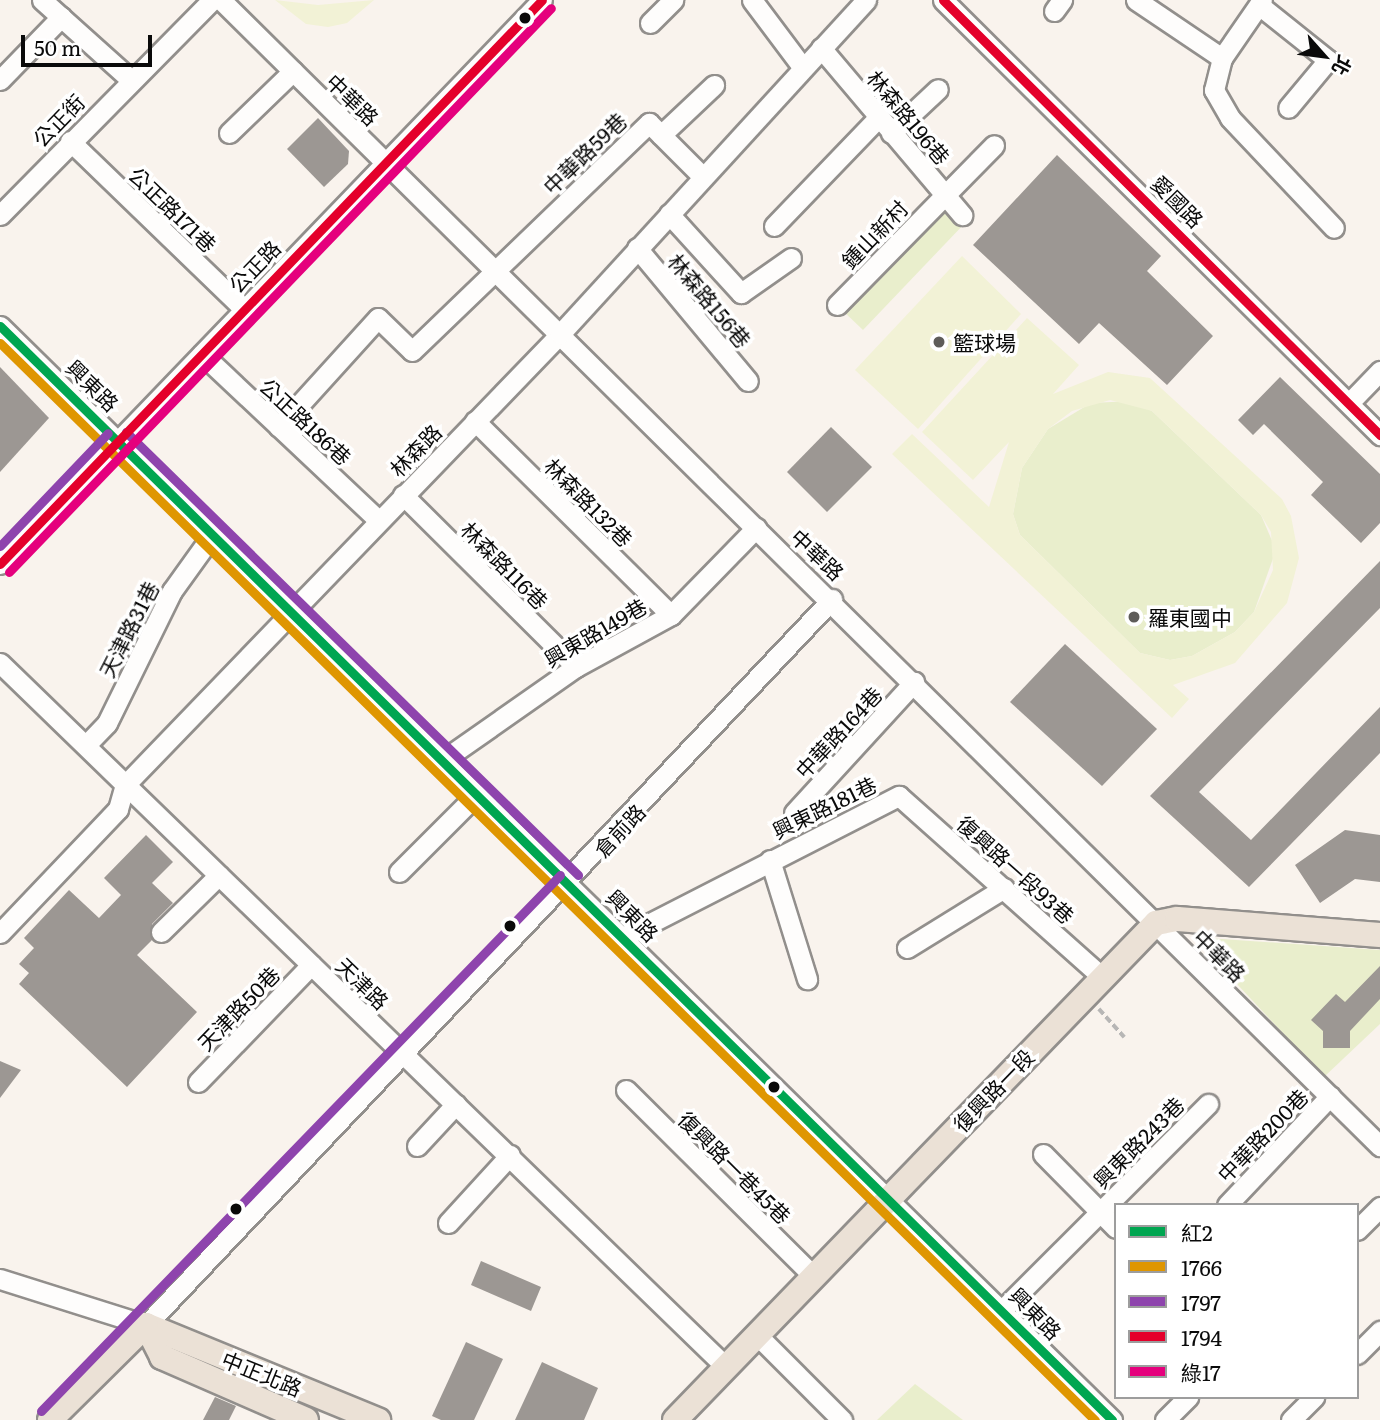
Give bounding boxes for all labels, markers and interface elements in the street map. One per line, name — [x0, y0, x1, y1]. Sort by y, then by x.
unlabelled marker — [518, 11, 532, 25]
scale bar — [24, 21, 156, 65]
north arrow — [1289, 21, 1359, 91]
text: 50 m — [34, 31, 81, 62]
text: 北 — [1326, 51, 1359, 81]
street label: 林森路196巷 — [862, 65, 956, 169]
street label: 中華路 — [322, 68, 384, 130]
street label: 公正街 — [27, 89, 89, 151]
street label: 中華路59巷 — [537, 107, 631, 199]
street label: 公正路171巷 — [124, 161, 222, 257]
street label: 愛國路 — [1147, 170, 1209, 232]
street label: 鍾山新村 — [836, 195, 912, 273]
street label: 公正路 — [223, 235, 285, 297]
street label: 林森路156巷 — [664, 248, 756, 352]
place label: 籃球場 — [953, 329, 1016, 355]
marker: 籃球場 — [931, 334, 947, 350]
street label: 興東路 — [62, 354, 124, 416]
street label: 公正路186巷 — [255, 372, 357, 470]
street label: 林森路 — [384, 419, 446, 481]
street label: 林森路132巷 — [540, 453, 638, 551]
street label: 林森路116巷 — [456, 516, 554, 614]
street label: 中華路 — [786, 523, 850, 585]
street label: 天津路31巷 — [93, 577, 163, 681]
street label: 興東路149巷 — [539, 593, 651, 671]
place label: 羅東國中 — [1148, 604, 1232, 630]
marker: 羅東國中 — [1126, 609, 1142, 625]
street label: 中華路164巷 — [789, 681, 887, 783]
street label: 興東路181巷 — [768, 771, 880, 843]
street label: 倉前路 — [588, 798, 650, 862]
street label: 復興路一段93巷 — [952, 810, 1080, 928]
street label: 興東路 — [602, 884, 664, 946]
unlabelled marker — [503, 919, 517, 933]
street label: 中華路 — [1189, 924, 1251, 986]
street label: 天津路 — [332, 952, 394, 1014]
street label: 天津路50巷 — [192, 961, 284, 1055]
street label: 復興路一段 — [947, 1043, 1039, 1137]
unlabelled marker — [767, 1080, 781, 1094]
street label: 中華路200巷 — [1212, 1083, 1312, 1187]
street label: 興東路243巷 — [1088, 1092, 1188, 1192]
street label: 復興路一巷45巷 — [674, 1106, 796, 1228]
unlabelled marker — [229, 1202, 243, 1216]
legend — [1114, 1203, 1359, 1399]
text: 紅2 — [1181, 1216, 1213, 1247]
text: 1766 — [1181, 1251, 1222, 1282]
street label: 興東路 — [1005, 1282, 1067, 1344]
text: 1797 — [1181, 1286, 1221, 1317]
text: 1794 — [1181, 1321, 1222, 1352]
street label: 中正北路 — [218, 1346, 306, 1400]
text: 綠17 — [1181, 1356, 1221, 1387]

